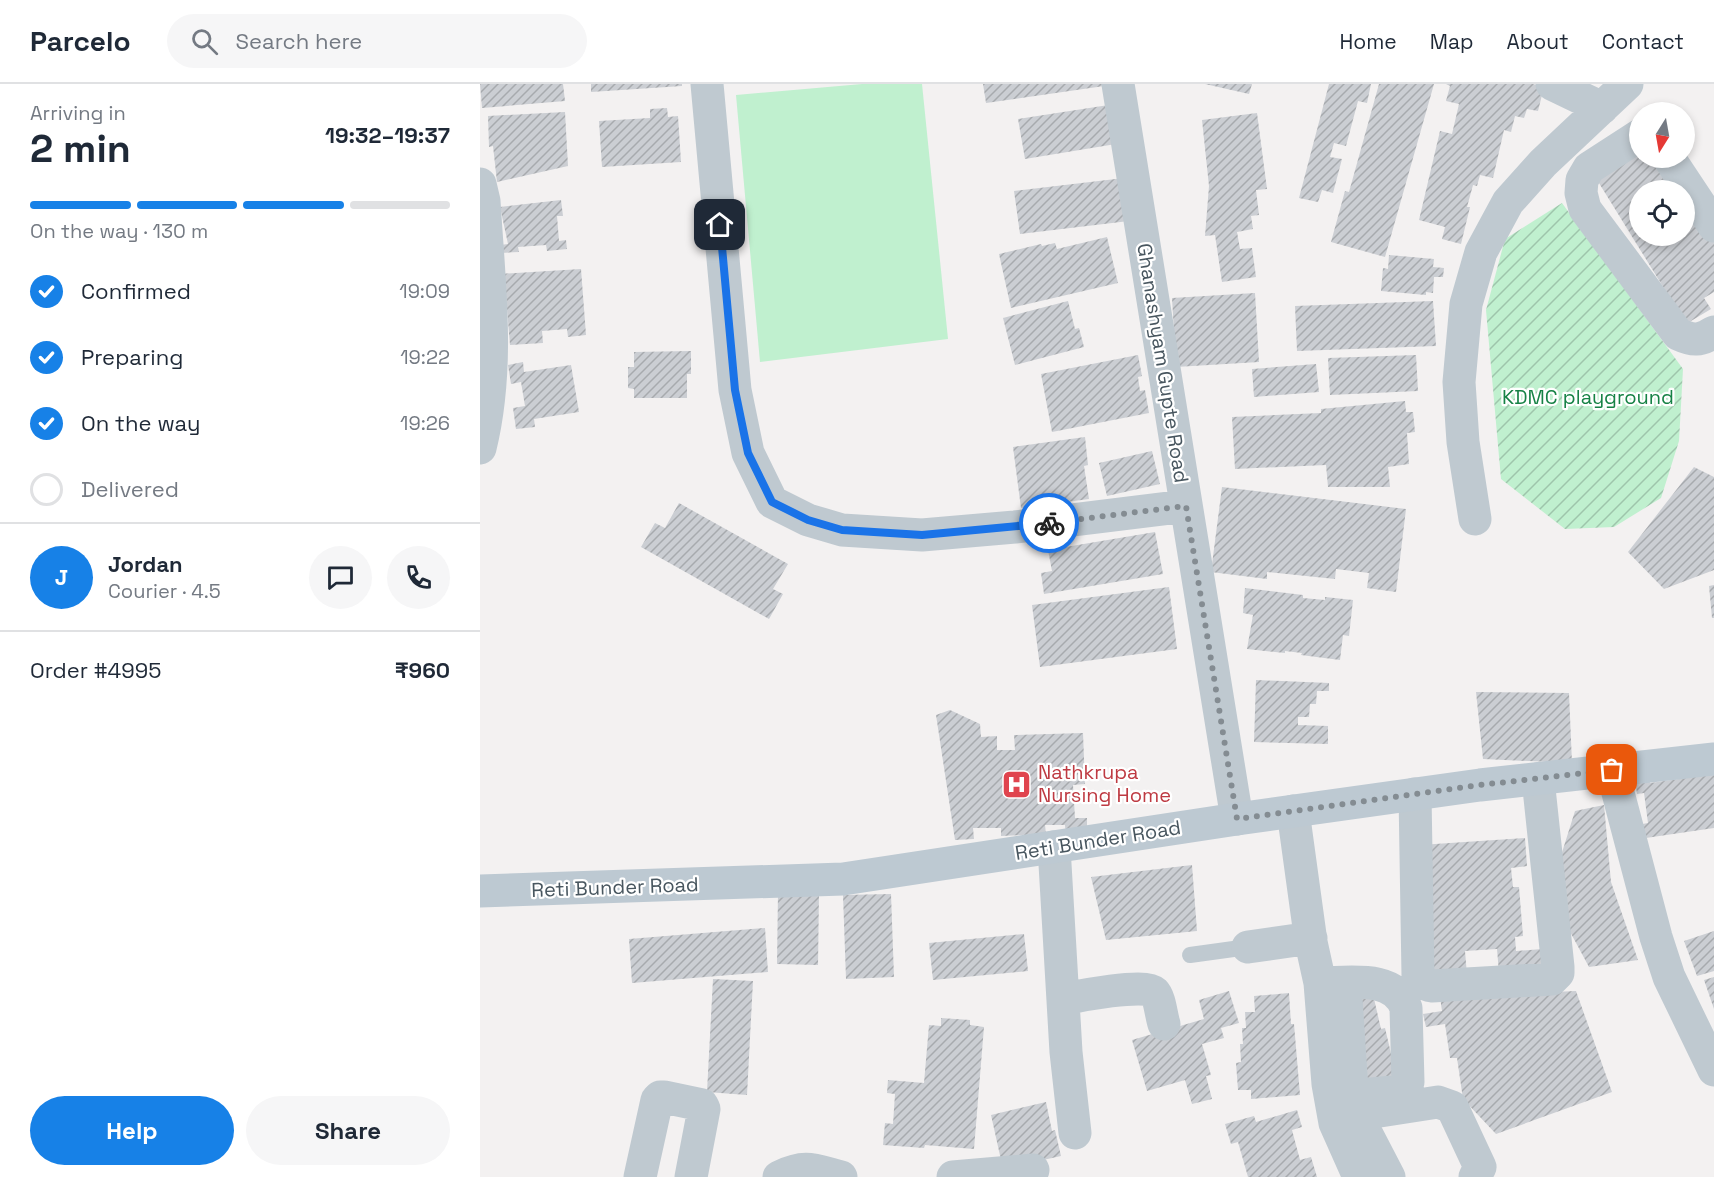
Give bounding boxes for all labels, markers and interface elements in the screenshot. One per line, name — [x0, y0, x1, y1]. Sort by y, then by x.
search box — [167, 14, 587, 68]
text: Parcelo — [30, 23, 131, 59]
icon: search — [188, 25, 221, 58]
text: Search here — [236, 27, 362, 55]
text: Home — [1339, 28, 1397, 55]
text: Map — [1430, 28, 1474, 55]
text: About — [1507, 28, 1569, 55]
text: Contact — [1602, 28, 1684, 55]
text: Arriving in — [30, 100, 126, 126]
north arrow — [1629, 102, 1695, 168]
map controls — [1629, 102, 1695, 246]
text: 19:32–19:37 — [325, 121, 450, 149]
text: 2 min — [30, 124, 131, 173]
button: locate — [1629, 180, 1695, 246]
pin — [694, 199, 745, 250]
icon: home — [703, 208, 736, 241]
text: On the way · 130 m — [30, 218, 208, 244]
street label: Ghanashyam Gupte Road — [1131, 241, 1195, 485]
icon: check — [30, 275, 63, 308]
text: Confirmed — [81, 277, 191, 305]
text: 19:09 — [399, 278, 450, 304]
icon: check — [30, 341, 63, 374]
text: Preparing — [81, 343, 183, 371]
text: 19:22 — [400, 344, 450, 370]
park label: KDMC playground — [1502, 384, 1674, 410]
icon: check — [30, 407, 63, 440]
text: On the way — [81, 409, 200, 437]
text: 19:26 — [400, 410, 450, 436]
text: Delivered — [81, 475, 179, 503]
courier — [1019, 493, 1079, 553]
icon: bike — [1033, 507, 1066, 540]
button: chat — [309, 546, 372, 609]
button: phone — [387, 546, 450, 609]
text: Jordan — [108, 550, 183, 578]
text: J — [55, 563, 68, 591]
text: Courier · 4.5 — [108, 578, 221, 604]
text: Order #4995 — [30, 656, 161, 684]
text: ₹960 — [395, 656, 450, 684]
pin — [1586, 744, 1637, 795]
icon: bag — [1595, 753, 1628, 786]
place label: Nathkrupa Nursing Home — [1038, 759, 1171, 808]
hospital icon: Nathkrupa Nursing Home — [1001, 768, 1033, 800]
street label: Reti Bunder Road — [1013, 814, 1183, 866]
street label: Reti Bunder Road — [531, 871, 699, 903]
button: Help — [30, 1096, 234, 1165]
button: Share — [246, 1096, 450, 1165]

